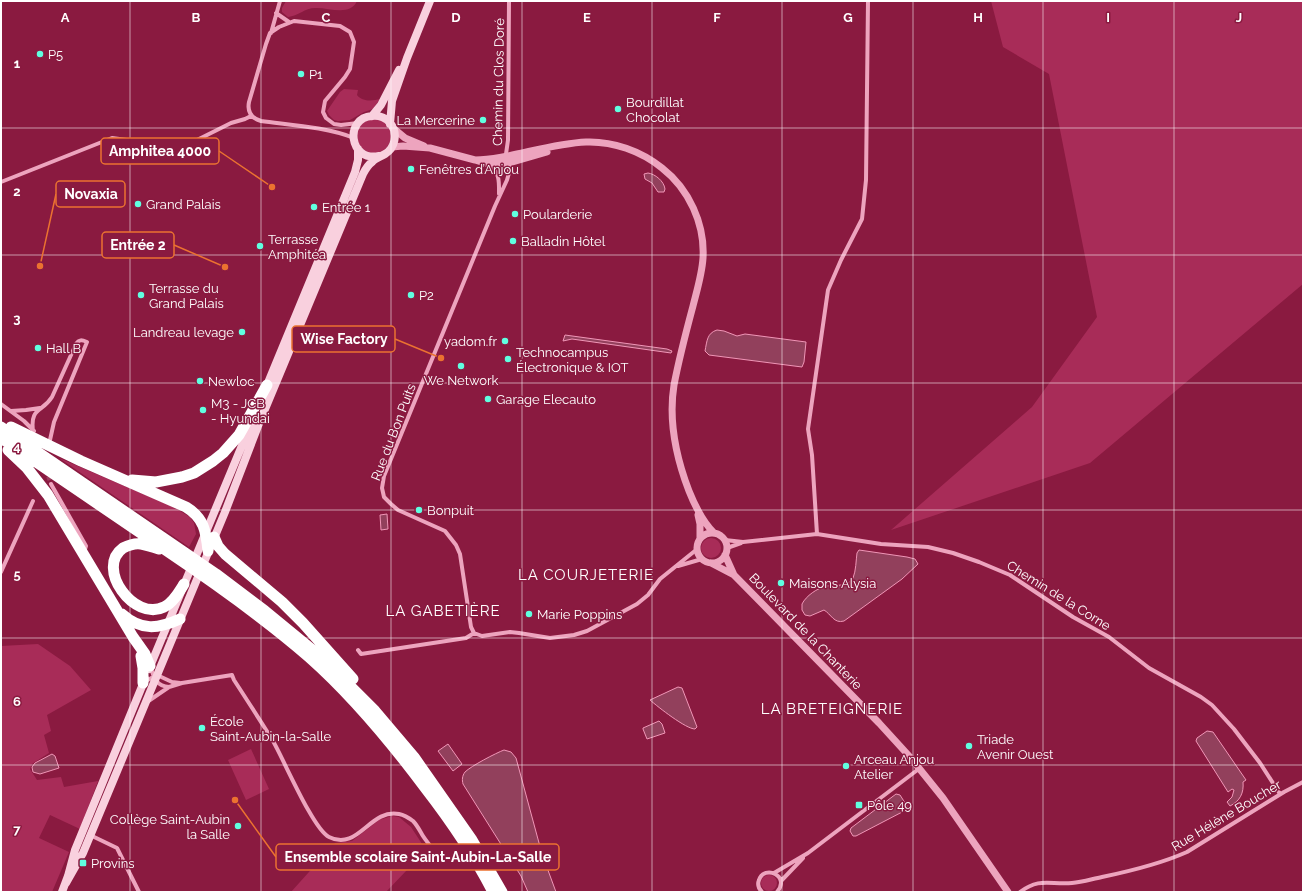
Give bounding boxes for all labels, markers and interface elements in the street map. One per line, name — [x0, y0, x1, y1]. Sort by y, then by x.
text: A — [61, 10, 70, 25]
text: B — [192, 10, 201, 25]
text: C — [322, 10, 331, 25]
text: D — [451, 10, 461, 25]
text: E — [583, 10, 591, 25]
text: F — [713, 10, 721, 25]
text: G — [843, 10, 853, 25]
text: H — [973, 10, 983, 25]
text: I — [1106, 10, 1110, 25]
text: J — [1236, 10, 1242, 25]
street label: Chemin du Clos Doré — [490, 18, 507, 146]
place label: P5 — [48, 47, 63, 62]
marker: P5 — [35, 49, 45, 59]
text: 1 — [14, 56, 21, 71]
place label: P1 — [309, 67, 323, 82]
marker: P1 — [296, 69, 306, 79]
place label: Bourdillat Chocolat — [626, 95, 685, 125]
marker: Bourdillat Chocolat — [613, 104, 623, 114]
place label: La Mercerine — [396, 113, 475, 128]
marker: La Mercerine — [478, 115, 488, 125]
callout: Amphitea 4000 — [101, 138, 219, 164]
text: Amphitea 4000 — [109, 143, 211, 159]
place label: Fenêtres d’Anjou — [419, 162, 519, 177]
marker: Fenêtres d’Anjou — [406, 164, 416, 174]
callout: Novaxia — [56, 181, 125, 207]
text: 2 — [13, 184, 21, 199]
text: Novaxia — [64, 186, 118, 202]
place label: Grand Palais — [146, 197, 221, 212]
marker: Grand Palais — [133, 199, 143, 209]
place label: Entrée 1 — [322, 200, 371, 215]
marker: Entrée 1 — [309, 202, 319, 212]
place label: Poularderie — [523, 207, 593, 222]
marker: Poularderie — [510, 209, 520, 219]
callout: Entrée 2 — [102, 232, 174, 258]
place label: Terrasse Amphitéa — [268, 232, 326, 262]
place label: Balladin Hôtel — [521, 234, 606, 249]
marker: Balladin Hôtel — [508, 236, 518, 246]
text: Entrée 2 — [110, 237, 166, 253]
marker: Terrasse Amphitéa — [255, 241, 265, 251]
place label: Terrasse du Grand Palais — [149, 281, 224, 311]
place label: P2 — [419, 288, 434, 303]
marker: Terrasse du Grand Palais — [136, 290, 146, 300]
marker: P2 — [406, 290, 416, 300]
text: 3 — [13, 311, 21, 326]
place label: Landreau levage — [133, 325, 234, 340]
callout: Wise Factory — [292, 326, 395, 352]
marker: Landreau levage — [237, 327, 247, 337]
text: Wise Factory — [300, 331, 388, 347]
place label: yadom.fr — [444, 334, 497, 349]
marker: yadom.fr — [500, 336, 510, 346]
place label: Hall B — [46, 341, 82, 356]
marker: Hall B — [33, 343, 43, 353]
place label: Technocampus Électronique & IOT — [516, 345, 628, 375]
marker: Technocampus Électronique & IOT — [503, 354, 513, 364]
marker: We Network — [456, 361, 466, 371]
place label: We Network — [423, 373, 499, 388]
place label: Newloc — [208, 374, 254, 389]
marker: Newloc — [195, 376, 205, 386]
street label: Rue du Bon Puits — [368, 382, 419, 483]
place label: Garage Elecauto — [496, 392, 596, 407]
marker: Garage Elecauto — [483, 394, 493, 404]
place label: M3 - JCB - Hyundai — [211, 396, 270, 426]
marker: M3 - JCB - Hyundai — [198, 405, 208, 415]
text: 4 — [13, 439, 21, 454]
place label: Bonpuit — [427, 503, 475, 518]
marker: Bonpuit — [414, 505, 424, 515]
street label: Chemin de la Corne — [1004, 557, 1114, 634]
district label: LA COURJETERIE — [518, 566, 654, 584]
text: 5 — [13, 567, 21, 582]
street label: Boulevard de la Chanterie — [746, 570, 865, 693]
place label: Maisons Alysia — [789, 576, 876, 591]
marker: Maisons Alysia — [776, 578, 786, 588]
district label: LA GABETIÈRE — [385, 602, 501, 620]
place label: Marie Poppins — [537, 607, 622, 622]
marker: Marie Poppins — [524, 609, 534, 619]
text: 6 — [13, 694, 21, 709]
district label: LA BRETEIGNERIE — [761, 700, 903, 718]
place label: École Saint-Aubin-la-Salle — [210, 714, 332, 744]
marker: École Saint-Aubin-la-Salle — [197, 723, 207, 733]
place label: Triade Avenir Ouest — [977, 732, 1054, 762]
marker: Triade Avenir Ouest — [964, 741, 974, 751]
place label: Arceau Anjou Atelier — [854, 752, 934, 782]
marker: Arceau Anjou Atelier — [841, 761, 851, 771]
street label: Rue Hélène Boucher — [1169, 777, 1284, 854]
place label: Pôle 49 — [867, 798, 912, 813]
marker: Pôle 49 — [854, 800, 864, 810]
place label: Collège Saint-Aubin la Salle — [110, 812, 230, 842]
marker: Collège Saint-Aubin la Salle — [233, 821, 243, 831]
text: 7 — [13, 822, 21, 837]
callout: Ensemble scolaire Saint-Aubin-La-Salle — [276, 844, 559, 870]
text: Ensemble scolaire Saint-Aubin-La-Salle — [285, 849, 552, 865]
place label: Provins — [91, 856, 135, 871]
marker: Provins — [78, 858, 88, 868]

